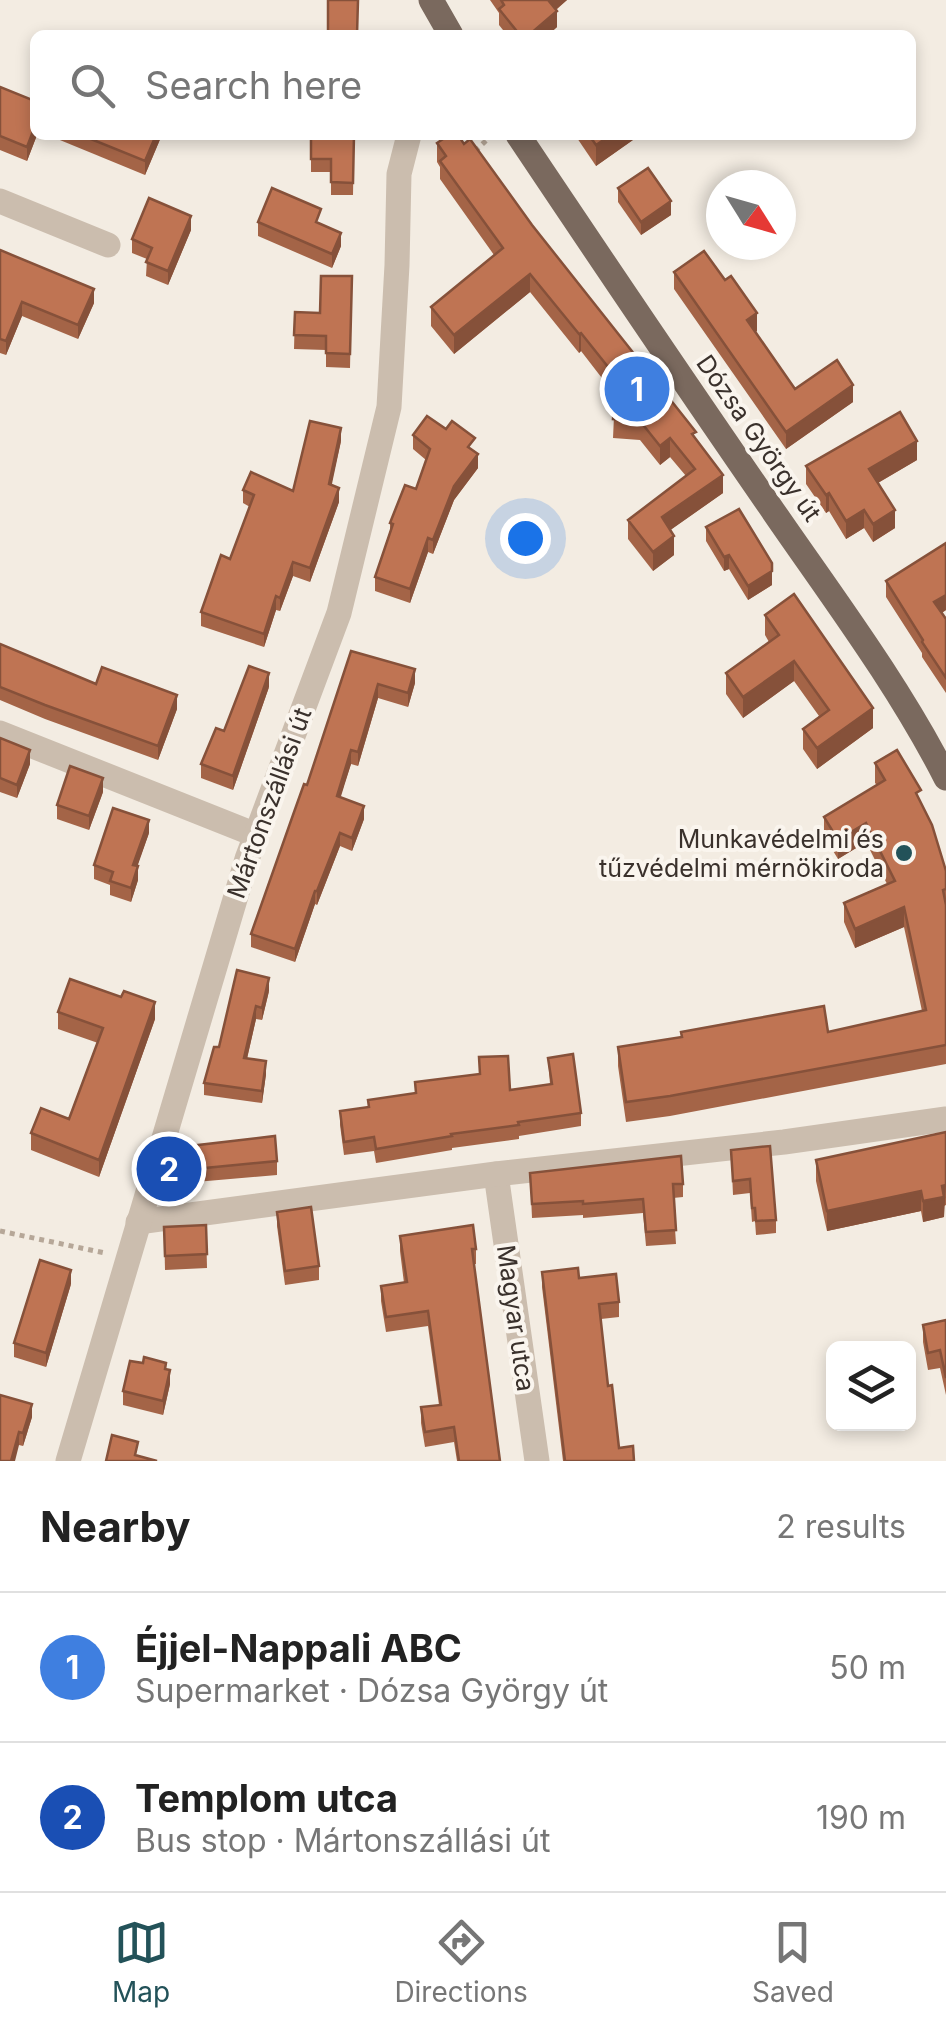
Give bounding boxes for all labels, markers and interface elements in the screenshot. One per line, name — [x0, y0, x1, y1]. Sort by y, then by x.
search box — [30, 30, 916, 140]
icon: search — [65, 58, 120, 113]
text: Search here — [145, 62, 362, 108]
north arrow — [706, 170, 796, 260]
street label: Dózsa György út — [690, 349, 828, 527]
pin: 1 — [604, 352, 670, 426]
your location — [500, 513, 551, 564]
street label: Mártonszállási út — [221, 704, 317, 902]
place label: Munkavédelmi és tűzvédelmi mérnökiroda — [599, 824, 884, 883]
marker: Munkavédelmi és tűzvédelmi mérnökiroda — [893, 842, 915, 864]
pin: 2 — [136, 1132, 202, 1206]
street label: Magyar utca — [491, 1243, 541, 1393]
map controls — [826, 1341, 916, 1431]
button: layers — [826, 1341, 916, 1431]
text: Nearby — [40, 1501, 191, 1552]
text: 2 results — [776, 1507, 906, 1546]
text: Éjjel-Nappali ABC — [135, 1625, 462, 1671]
text: 1 — [66, 1648, 79, 1687]
text: 50 m — [829, 1648, 906, 1687]
text: Supermarket · Dózsa György út — [135, 1671, 608, 1710]
text: Templom utca — [135, 1775, 398, 1821]
text: 2 — [62, 1798, 83, 1837]
text: 190 m — [816, 1798, 906, 1837]
text: Bus stop · Mártonszállási út — [135, 1821, 551, 1860]
tab: Map — [112, 1915, 170, 2009]
tab: Directions — [394, 1915, 528, 2009]
tab: Saved — [752, 1915, 834, 2009]

